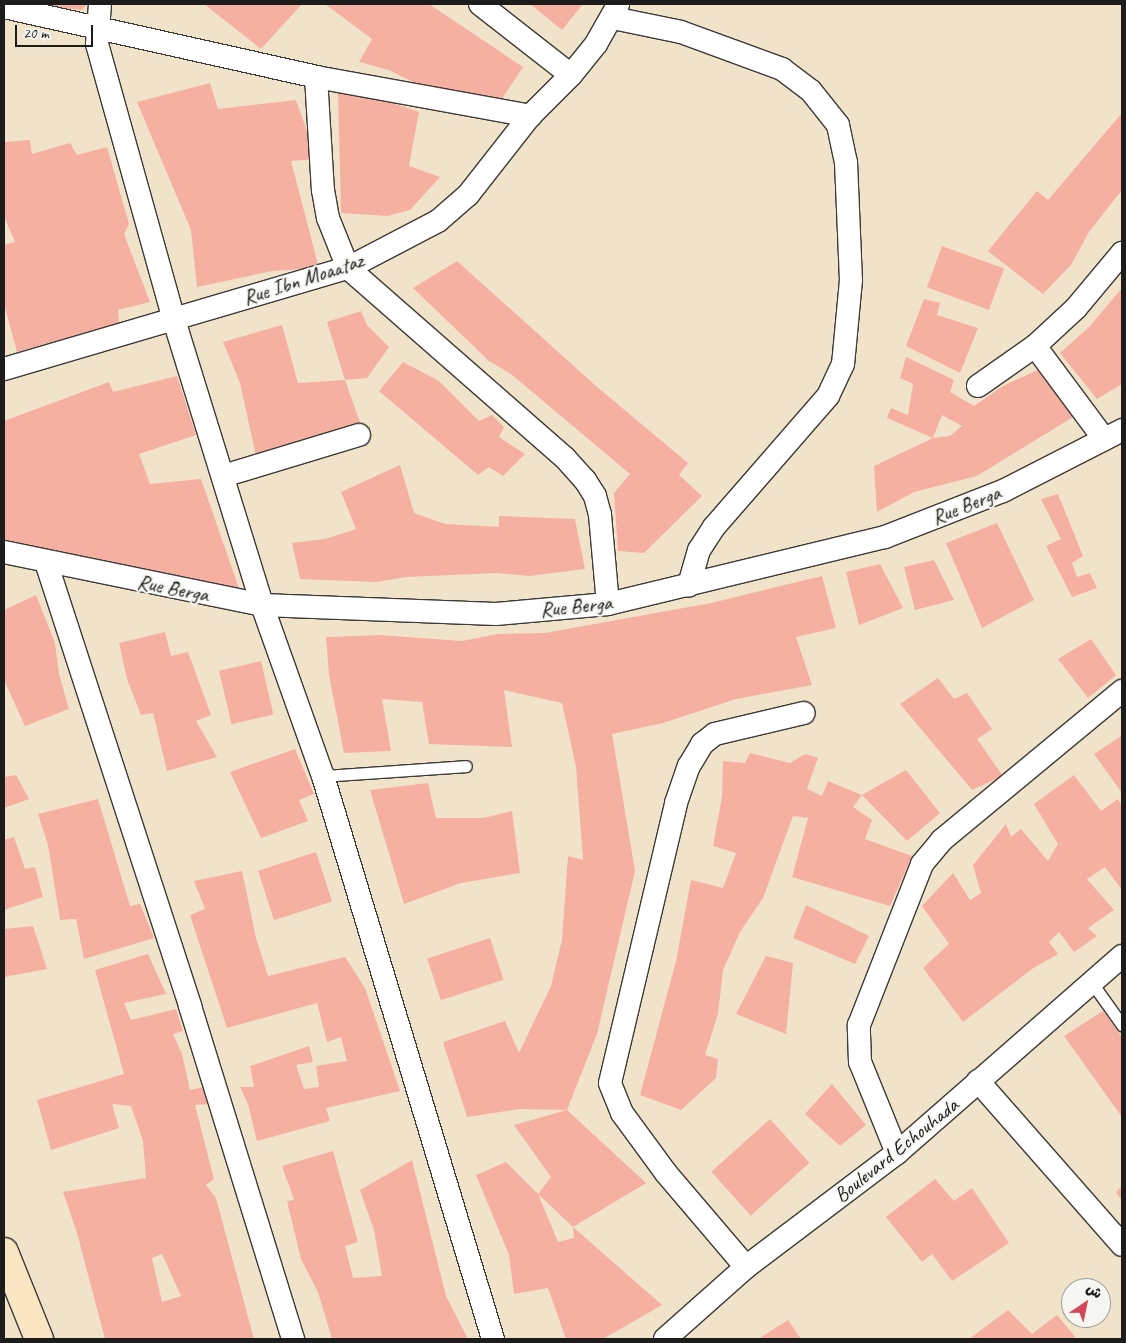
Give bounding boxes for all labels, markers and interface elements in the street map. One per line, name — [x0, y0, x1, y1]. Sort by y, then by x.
scale bar — [18, 15, 95, 47]
text: 20 m — [23, 24, 49, 43]
street label: Rue Ibn Moaataz — [240, 248, 366, 310]
street label: Rue Berga — [928, 480, 1004, 530]
street label: Rue Berga — [136, 569, 210, 607]
street label: Rue Berga — [539, 590, 613, 622]
street label: Boulevard Echouhada — [829, 1092, 963, 1208]
north arrow — [1061, 1278, 1111, 1328]
text: ش — [1083, 1280, 1105, 1302]

